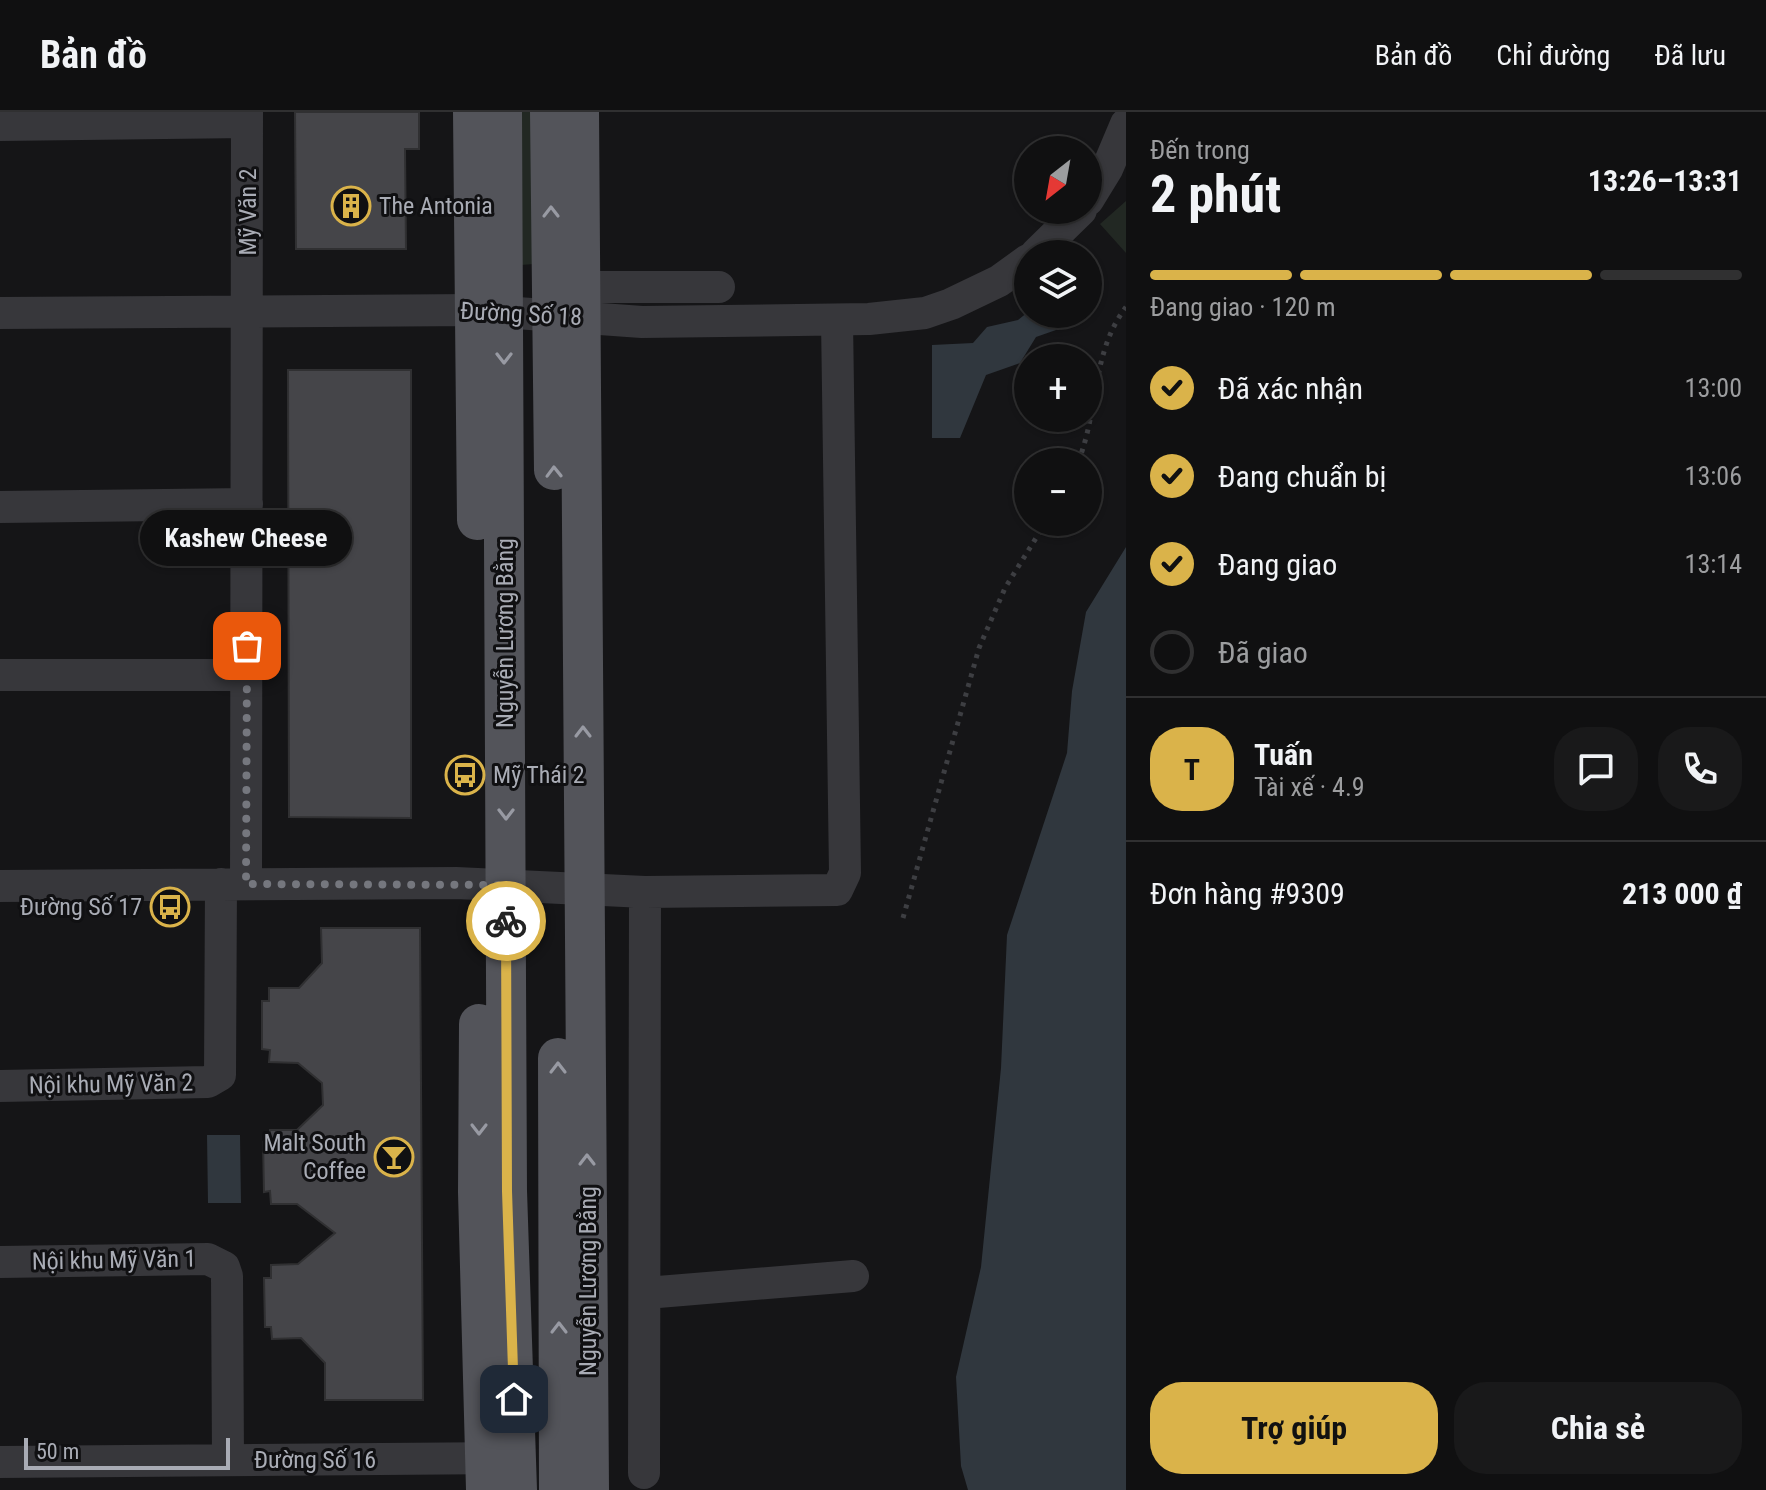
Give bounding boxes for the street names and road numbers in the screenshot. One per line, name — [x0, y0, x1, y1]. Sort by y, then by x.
street label: Mỹ Văn 2 — [234, 168, 262, 256]
street label: Đường Số 18 — [459, 297, 583, 331]
street label: Nguyễn Lương Bằng — [491, 538, 519, 728]
street label: Nội khu Mỹ Văn 2 — [29, 1069, 193, 1099]
street label: Nguyễn Lương Bằng — [574, 1186, 602, 1376]
street label: Nội khu Mỹ Văn 1 — [32, 1245, 196, 1275]
street label: Đường Số 16 — [254, 1446, 376, 1474]

